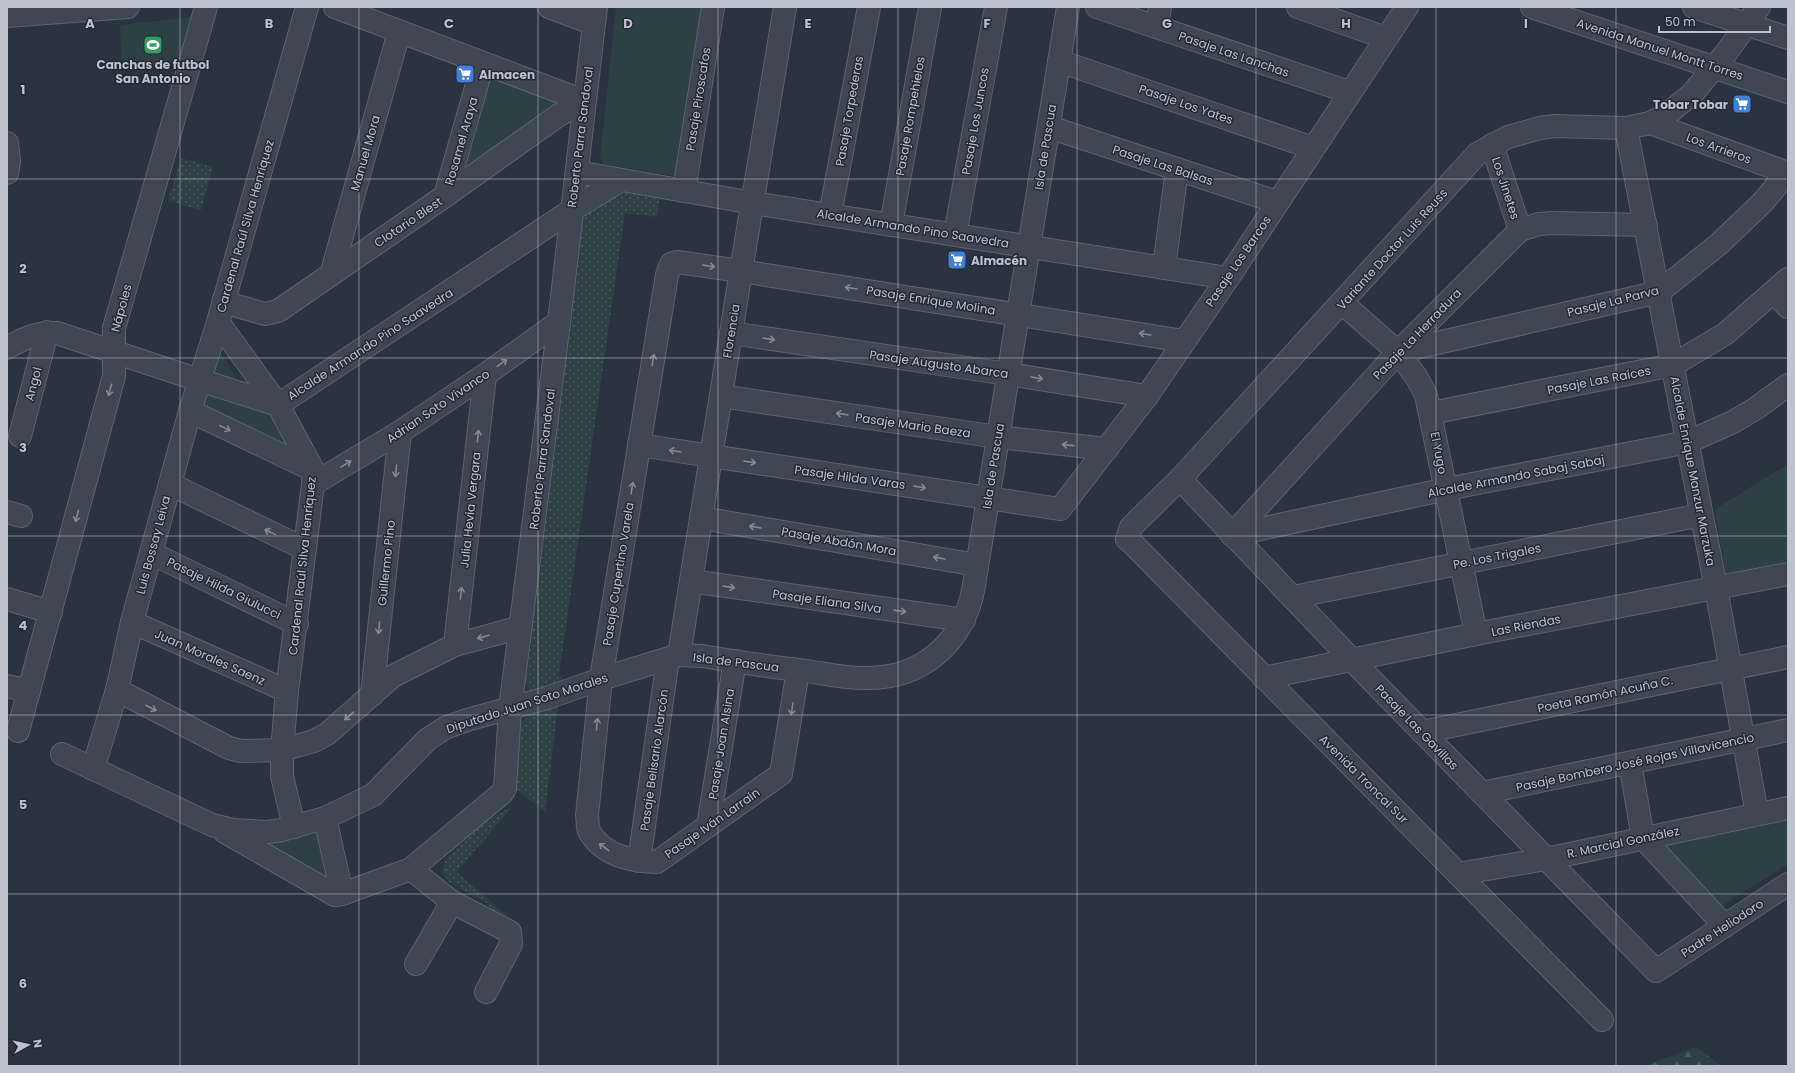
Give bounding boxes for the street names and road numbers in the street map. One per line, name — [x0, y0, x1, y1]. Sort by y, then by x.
street label: Avenida Manuel Montt Torres — [1575, 14, 1745, 84]
street label: Pasaje Las Lanchas — [1176, 27, 1292, 81]
street label: Pasaje Piroscafos — [681, 46, 715, 152]
street label: Pasaje Torpederas — [831, 55, 867, 167]
street label: Pasaje Rompehielos — [891, 55, 929, 177]
street label: Roberto Parra Sandoval — [563, 65, 597, 209]
street label: Pasaje Los Juncos — [957, 66, 993, 176]
street label: Pasaje Los Yates — [1137, 80, 1235, 128]
street label: Rosamel Araya — [440, 95, 482, 187]
street label: Isla de Pascua — [1030, 103, 1060, 191]
street label: Manuel Mora — [346, 113, 384, 193]
street label: Los Arrieros — [1684, 128, 1754, 168]
street label: Cardenal Raúl Silva Henríquez — [212, 138, 278, 314]
street label: Pasaje Las Balsas — [1110, 141, 1216, 189]
street label: Los Jinetes — [1488, 155, 1524, 221]
street label: Variante Doctor Luis Reuss — [1333, 185, 1451, 313]
street label: Clotario Blest — [370, 193, 446, 251]
street label: Alcalde Armando Pino Saavedra — [816, 204, 1010, 252]
street label: Pasaje Los Barcos — [1201, 212, 1275, 310]
street label: Pasaje Enrique Molina — [865, 281, 997, 319]
street label: Pasaje La Parva — [1565, 281, 1661, 321]
street label: Nápoles — [106, 282, 136, 334]
street label: Alcalde Armando Pino Saavedra — [284, 284, 456, 404]
street label: Pasaje La Herradura — [1369, 285, 1465, 383]
street label: Florencia — [718, 303, 744, 359]
street label: Pasaje Augusto Abarca — [868, 346, 1010, 382]
street label: Pasaje Las Raíces — [1546, 362, 1652, 398]
street label: Angol — [20, 365, 46, 403]
street label: Adrian Soto Vivanco — [383, 365, 493, 447]
street label: Alcalde Enrique Manzur Marzuka — [1666, 375, 1720, 567]
street label: Roberto Parra Sandoval — [525, 387, 559, 531]
street label: Pasaje Mario Baeza — [854, 408, 972, 442]
street label: Isla de Pascua — [978, 422, 1008, 510]
street label: El Yugo — [1427, 430, 1451, 476]
street label: Julia Hevia Vergara — [455, 451, 485, 569]
street label: Alcalde Armando Sabaj Sabaj — [1426, 451, 1606, 501]
street label: Pasaje Hilda Varas — [793, 461, 907, 493]
street label: Cardenal Raúl Silva Henríquez — [284, 476, 320, 656]
street label: Luis Bossay Leiva — [132, 494, 174, 596]
street label: Pasaje Cupertino Varela — [598, 501, 638, 647]
street label: Guillermo Pino — [373, 519, 399, 607]
street label: Pasaje Abdón Mora — [780, 523, 898, 559]
street label: Pe. Los Trigales — [1452, 539, 1542, 573]
street label: Pasaje Hilda Giulucci — [164, 553, 284, 623]
street label: Pasaje Eliana Silva — [771, 585, 883, 617]
street label: Las Riendas — [1490, 610, 1562, 640]
street label: Juan Morales Saenz — [152, 625, 268, 689]
street label: Isla de Pascua — [692, 648, 780, 676]
street label: Diputado Juan Soto Morales — [444, 669, 610, 737]
street label: Poeta Ramón Acuña C. — [1536, 671, 1674, 717]
street label: Pasaje Las Gavillas — [1372, 680, 1462, 774]
street label: Pasaje Joan Alsina — [704, 687, 738, 801]
street label: Pasaje Belisario Alarcón — [636, 688, 672, 832]
street label: Pasaje Bombero José Rojas Villavicencio — [1514, 728, 1756, 796]
street label: Avenida Troncal Sur — [1316, 731, 1413, 828]
street label: Pasaje Iván Larraín — [661, 784, 763, 862]
street label: R. Marcial González — [1565, 822, 1681, 862]
street label: Padre Heliodoro — [1677, 895, 1767, 961]

